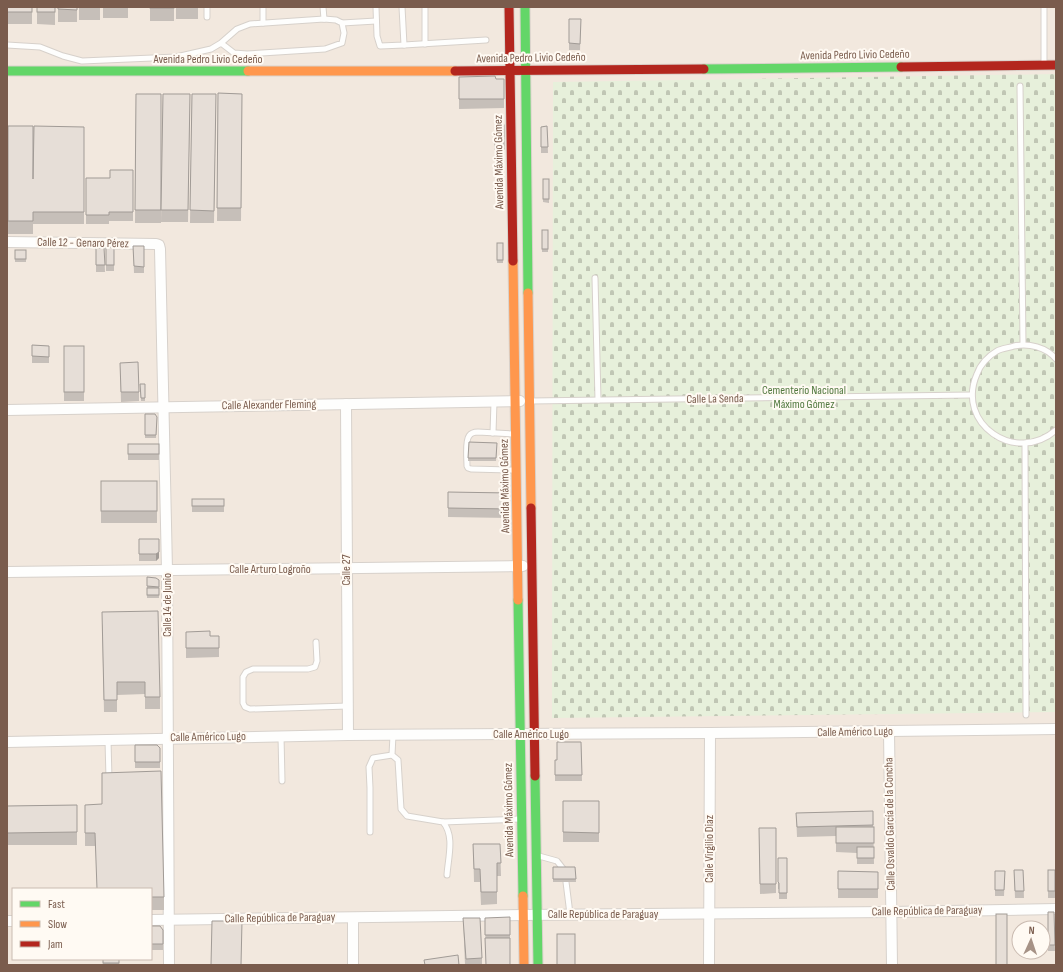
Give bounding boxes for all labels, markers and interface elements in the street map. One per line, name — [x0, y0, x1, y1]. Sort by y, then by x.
street label: Avenida Pedro Livio Cedeño — [799, 47, 910, 63]
street label: Avenida Pedro Livio Cedeño — [475, 50, 586, 66]
street label: Avenida Pedro Livio Cedeño — [152, 52, 263, 67]
street label: Avenida Máximo Gómez — [491, 114, 507, 210]
street label: Calle 12 - Genaro Pérez — [37, 235, 130, 251]
park label: Cementerio Nacional Máximo Gómez — [762, 383, 846, 412]
street label: Calle La Senda — [686, 391, 744, 407]
street label: Calle Alexander Fleming — [222, 397, 317, 413]
street label: Avenida Máximo Gómez — [497, 438, 513, 534]
street label: Calle 27 — [339, 554, 354, 586]
street label: Calle Arturo Logroño — [229, 562, 311, 577]
street label: Calle 14 de Junio — [160, 573, 175, 637]
street label: Calle Américo Lugo — [817, 724, 893, 740]
street label: Calle Américo Lugo — [493, 727, 569, 742]
street label: Calle Américo Lugo — [170, 729, 246, 745]
street label: Calle Osvaldo García de la Concha — [881, 757, 899, 891]
street label: Avenida Máximo Gómez — [501, 762, 517, 858]
street label: Calle Virgilio Diaz — [702, 814, 717, 883]
legend — [12, 888, 152, 960]
text: Fast — [48, 897, 65, 912]
street label: Calle República de Paraguay — [872, 903, 983, 919]
street label: Calle República de Paraguay — [548, 907, 659, 922]
street label: Calle República de Paraguay — [225, 910, 336, 926]
text: Slow — [48, 917, 67, 932]
north arrow — [1011, 920, 1051, 960]
text: N — [1028, 924, 1035, 937]
text: Jam — [47, 937, 63, 952]

